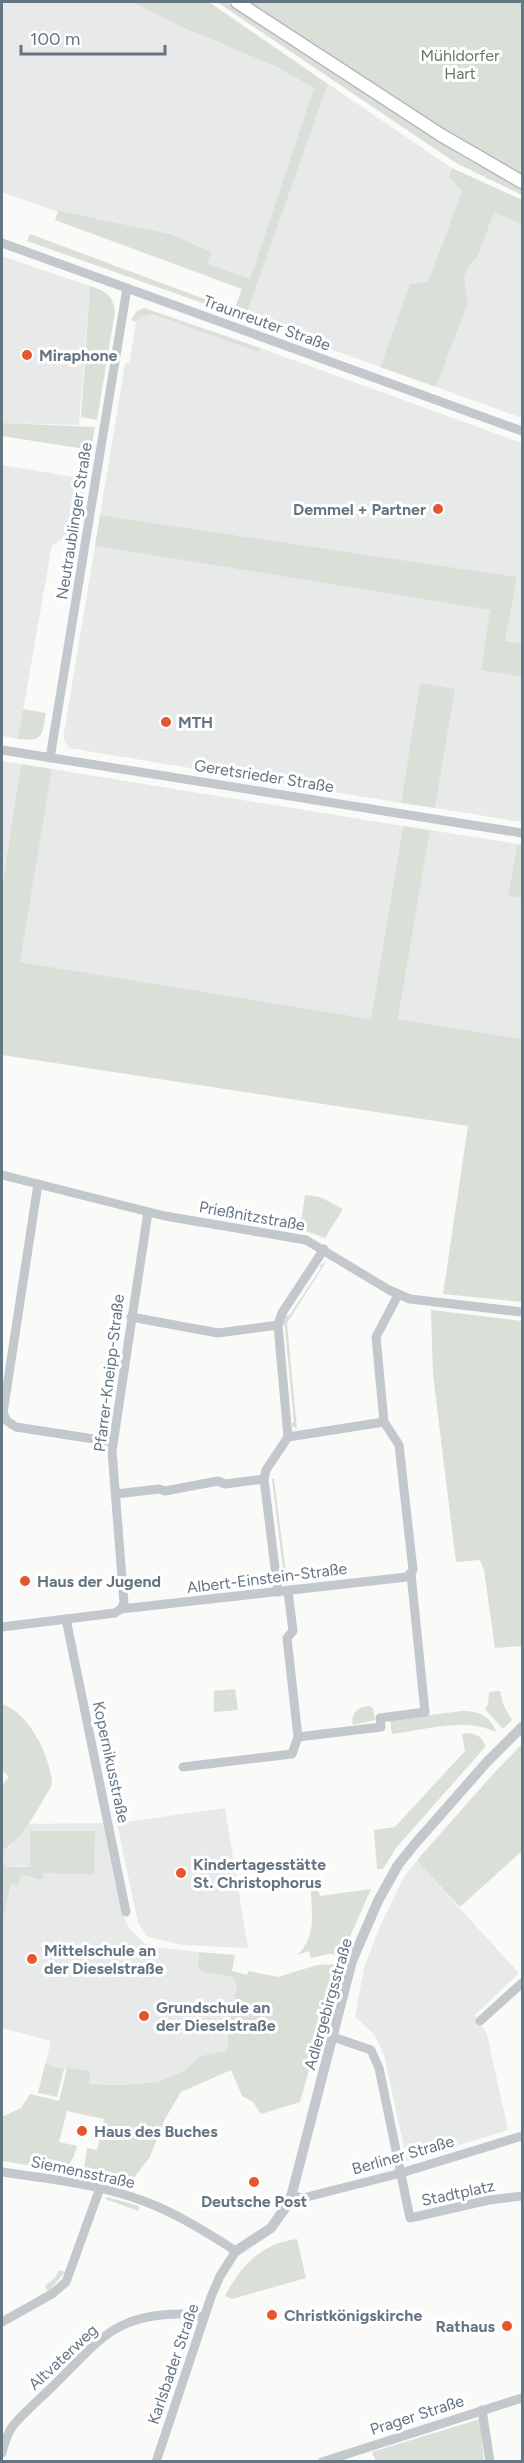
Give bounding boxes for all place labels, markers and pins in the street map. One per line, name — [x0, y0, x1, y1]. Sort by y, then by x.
place label: Miraphone — [39, 346, 118, 365]
marker: Miraphone — [20, 348, 34, 362]
place label: Demmel + Partner — [293, 500, 426, 519]
marker: Demmel + Partner — [431, 502, 445, 516]
place label: MTH — [178, 713, 213, 732]
marker: MTH — [159, 715, 173, 729]
place label: Haus der Jugend — [37, 1572, 161, 1591]
marker: Haus der Jugend — [18, 1574, 32, 1588]
place label: Kindertagesstätte St. Christophorus — [193, 1855, 326, 1892]
marker: Kindertagesstätte St. Christophorus — [174, 1866, 188, 1880]
place label: Mittelschule an der Dieselstraße — [44, 1941, 164, 1978]
marker: Mittelschule an der Dieselstraße — [25, 1952, 39, 1966]
place label: Grundschule an der Dieselstraße — [156, 1998, 276, 2035]
marker: Grundschule an der Dieselstraße — [137, 2009, 151, 2023]
place label: Haus des Buches — [94, 2122, 218, 2141]
marker: Haus des Buches — [75, 2124, 89, 2138]
marker: Deutsche Post — [247, 2175, 261, 2189]
place label: Deutsche Post — [201, 2192, 307, 2211]
place label: Christkönigskirche — [284, 2306, 422, 2325]
marker: Christkönigskirche — [265, 2308, 279, 2322]
place label: Rathaus — [436, 2317, 496, 2336]
marker: Rathaus — [500, 2319, 514, 2333]

